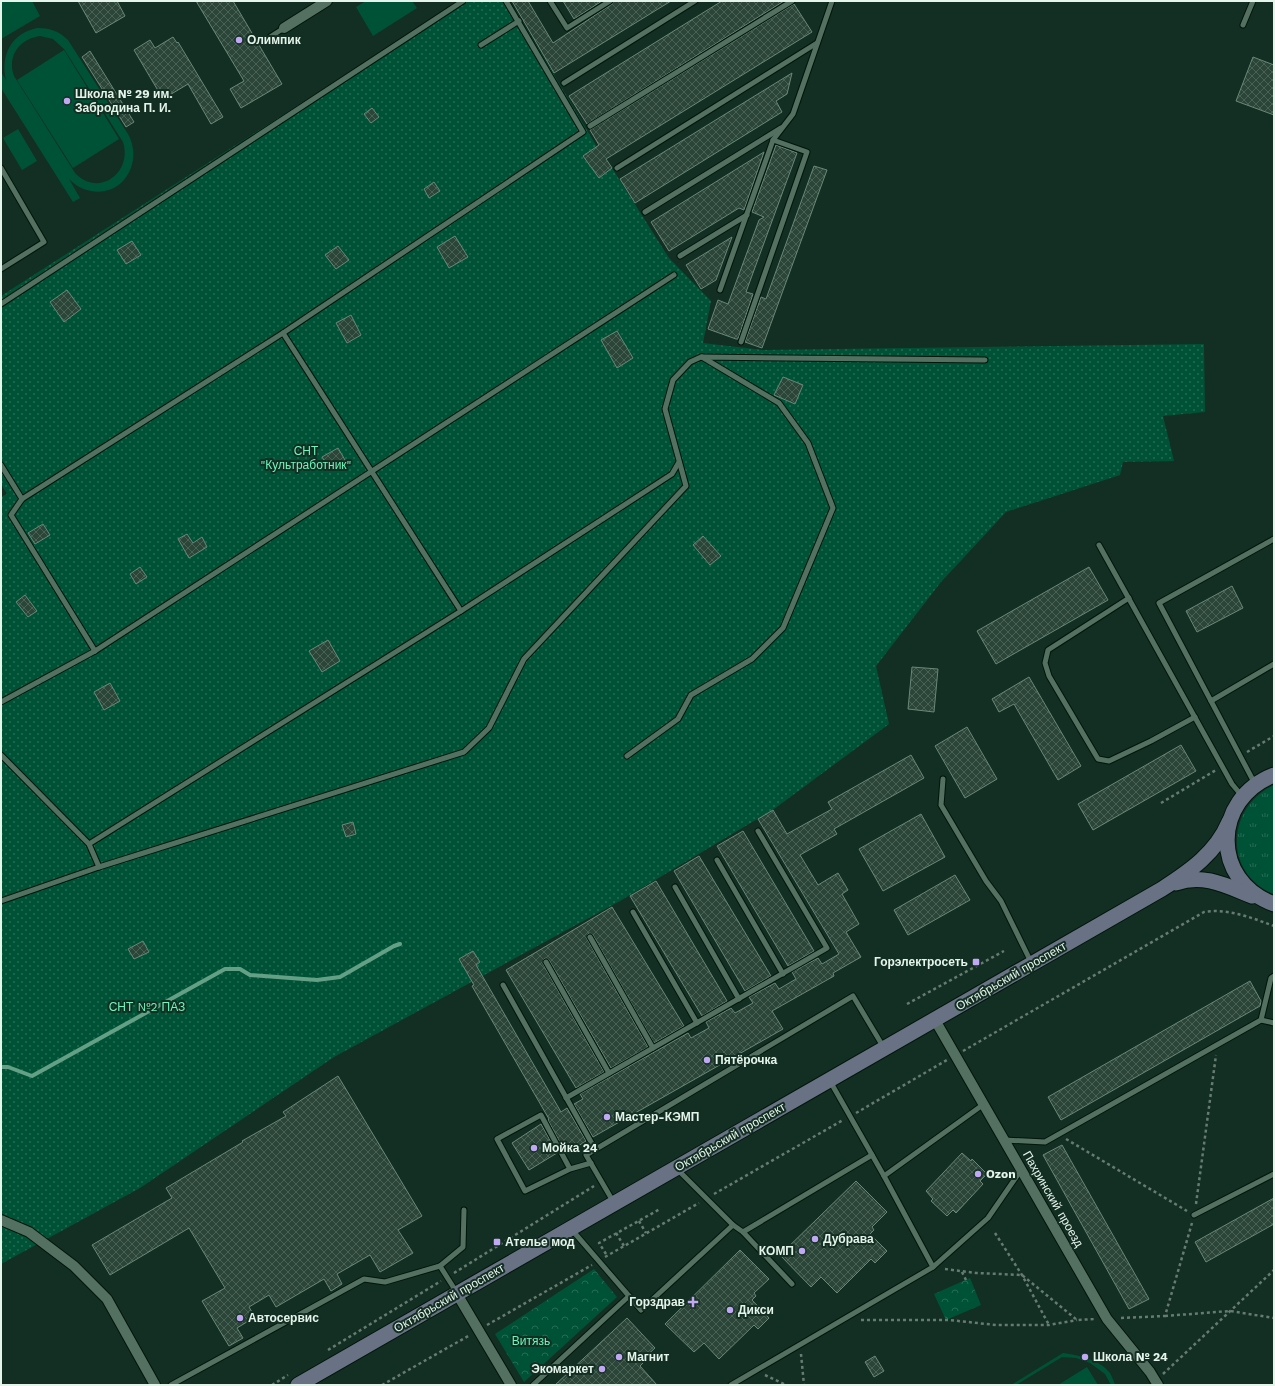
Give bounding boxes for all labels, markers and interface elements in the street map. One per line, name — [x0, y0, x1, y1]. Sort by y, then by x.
place label: Олимпик — [247, 33, 302, 47]
marker: Олимпик — [234, 35, 244, 45]
place label: Школа № 29 им. Забродина П. И. — [75, 87, 173, 115]
marker: Школа № 29 им. Забродина П. И. — [62, 96, 72, 106]
park label: СНТ "Культработник" — [261, 444, 352, 472]
street label: Октябрьский проспект — [953, 938, 1069, 1013]
place label: Горэлектросеть — [874, 955, 968, 969]
marker: Горэлектросеть — [971, 957, 981, 967]
park label: СНТ №2 ПАЗ — [109, 1000, 185, 1014]
place label: Пятёрочка — [715, 1053, 778, 1067]
marker: Пятёрочка — [702, 1055, 712, 1065]
street label: Октябрьский проспект — [672, 1099, 788, 1174]
place label: Мастер-КЭМП — [615, 1110, 699, 1124]
marker: Мастер-КЭМП — [602, 1112, 612, 1122]
place label: Мойка 24 — [542, 1141, 598, 1155]
marker: Мойка 24 — [529, 1143, 539, 1153]
street label: Пахринский проезд — [1020, 1148, 1086, 1250]
place label: Ozon — [986, 1167, 1016, 1181]
marker: Ozon — [973, 1169, 983, 1179]
place label: Дубрава — [823, 1232, 874, 1246]
marker: Дубрава — [810, 1234, 820, 1244]
place label: Ателье мод — [505, 1235, 575, 1249]
marker: Ателье мод — [492, 1237, 502, 1247]
place label: КОМП — [759, 1244, 794, 1258]
marker: КОМП — [797, 1246, 807, 1256]
street label: Октябрьский проспект — [391, 1260, 507, 1335]
place label: Горздрав — [629, 1295, 685, 1309]
marker: Горздрав — [688, 1297, 698, 1307]
place label: Дикси — [738, 1303, 774, 1317]
marker: Дикси — [725, 1305, 735, 1315]
place label: Автосервис — [248, 1311, 319, 1325]
marker: Автосервис — [235, 1313, 245, 1323]
park label: Витязь — [512, 1334, 550, 1348]
place label: Магнит — [627, 1350, 669, 1364]
place label: Школа № 24 — [1093, 1350, 1168, 1364]
marker: Магнит — [614, 1352, 624, 1362]
marker: Школа № 24 — [1080, 1352, 1090, 1362]
place label: Экомаркет — [531, 1362, 594, 1376]
marker: Экомаркет — [597, 1364, 607, 1374]

